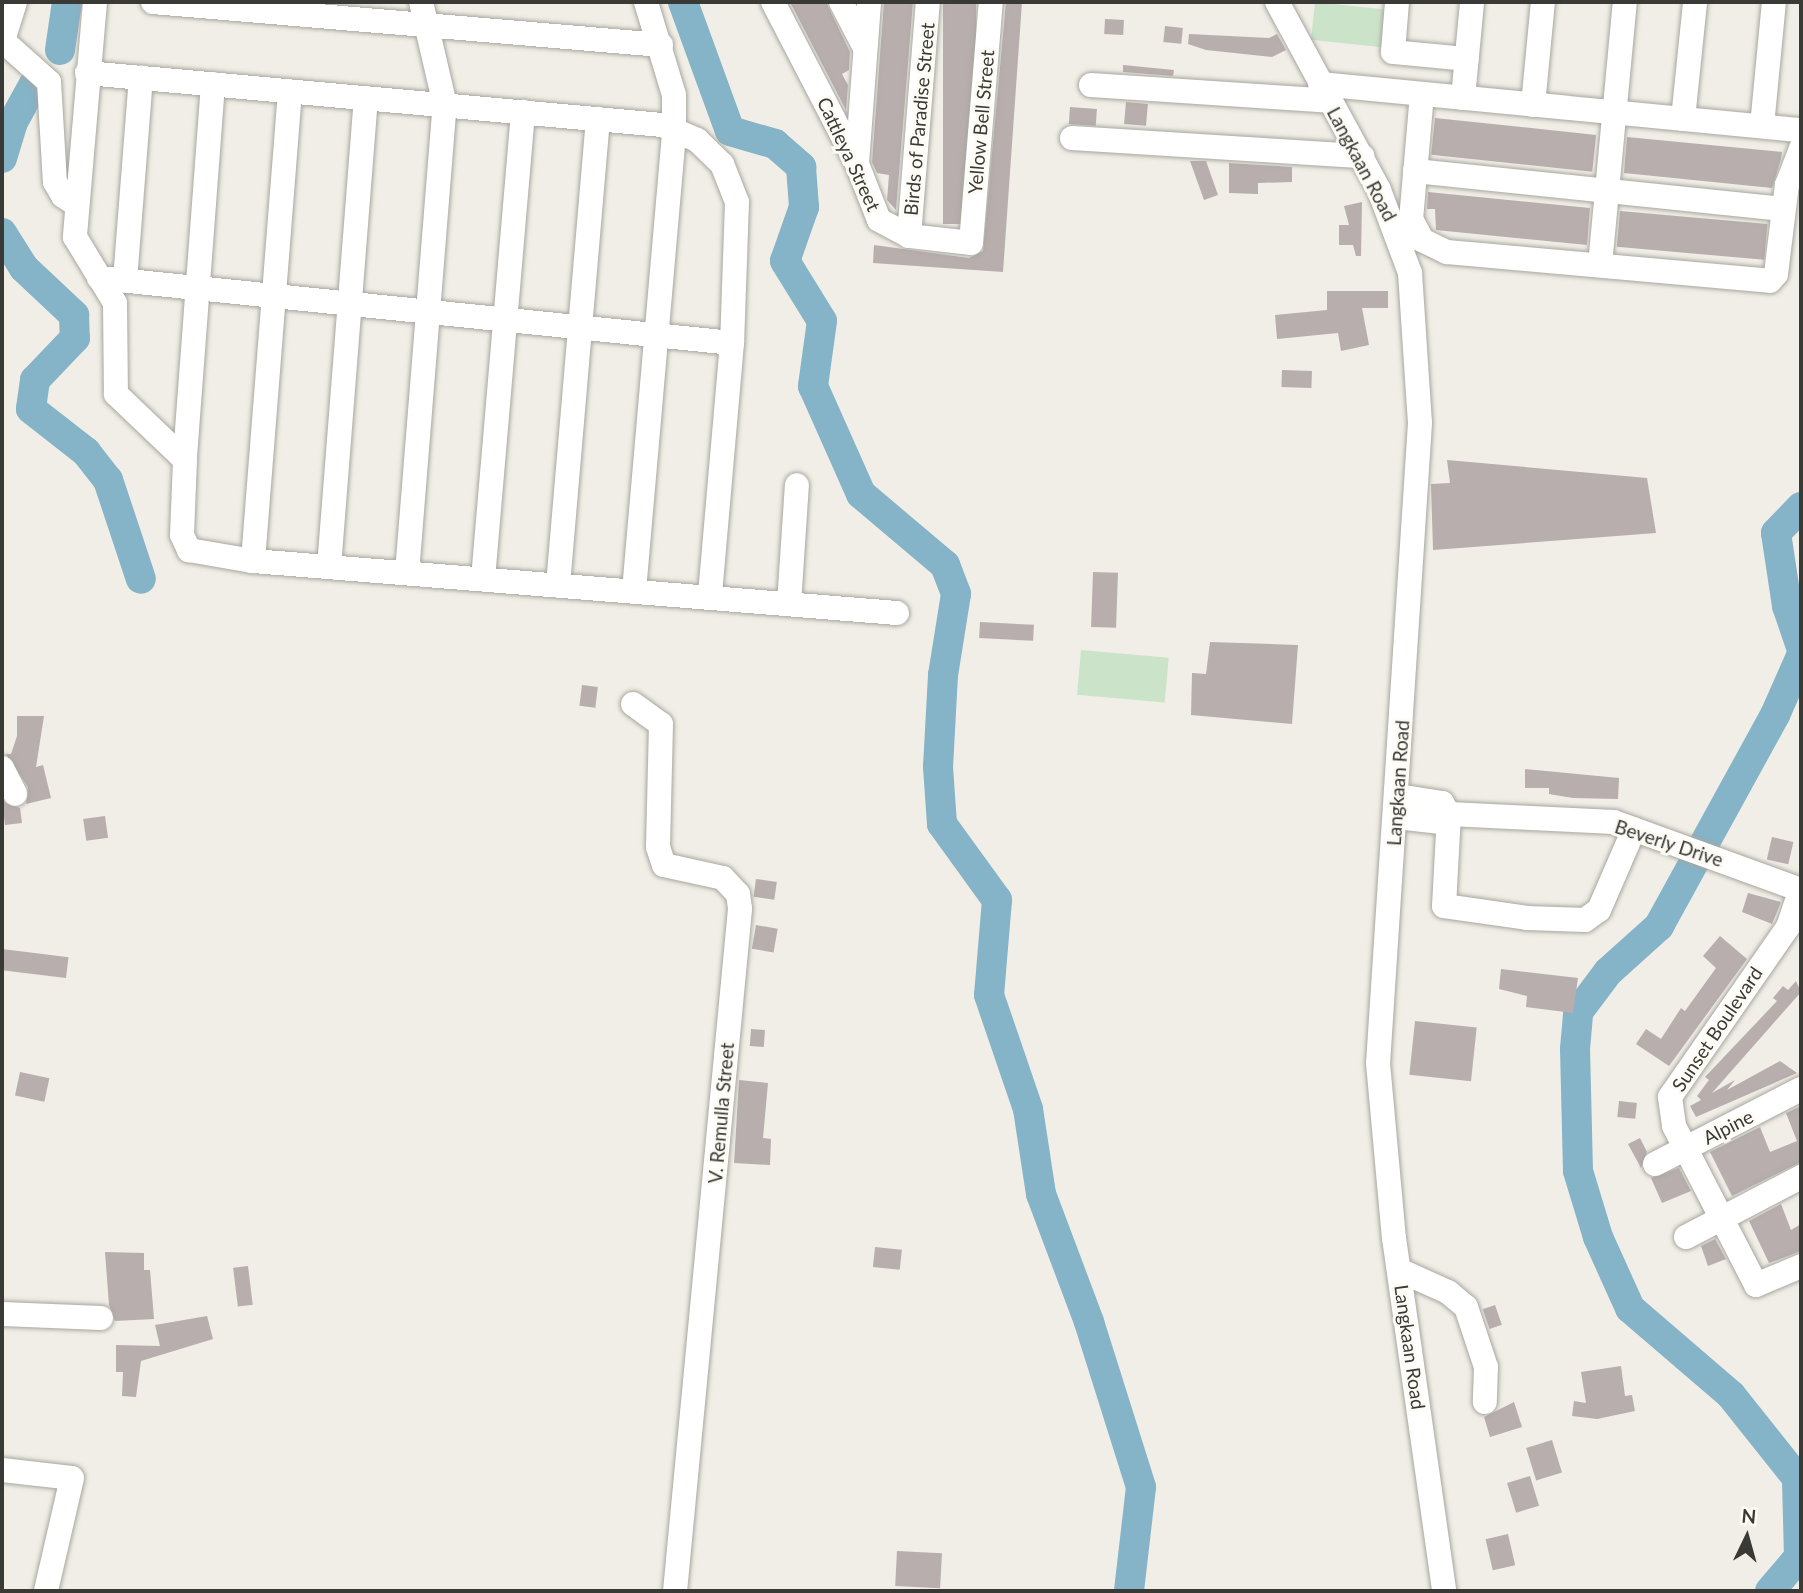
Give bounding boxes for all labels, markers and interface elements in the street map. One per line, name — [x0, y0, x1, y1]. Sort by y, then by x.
street label: Birds of Paradise Street — [899, 21, 939, 217]
street label: Yellow Bell Street — [963, 49, 999, 195]
street label: Cattleya Street — [813, 93, 885, 215]
street label: Langkaan Road — [1322, 103, 1402, 225]
street label: Langkaan Road — [1382, 719, 1414, 847]
street label: Beverly Drive — [1612, 815, 1726, 871]
street label: Sunset Boulevard — [1667, 962, 1767, 1096]
street label: V. Remulla Street — [703, 1041, 739, 1185]
street label: Alpine — [1699, 1105, 1757, 1149]
street label: Langkaan Road — [1390, 1283, 1430, 1411]
north arrow — [1712, 1502, 1782, 1572]
text: N — [1741, 1503, 1757, 1528]

